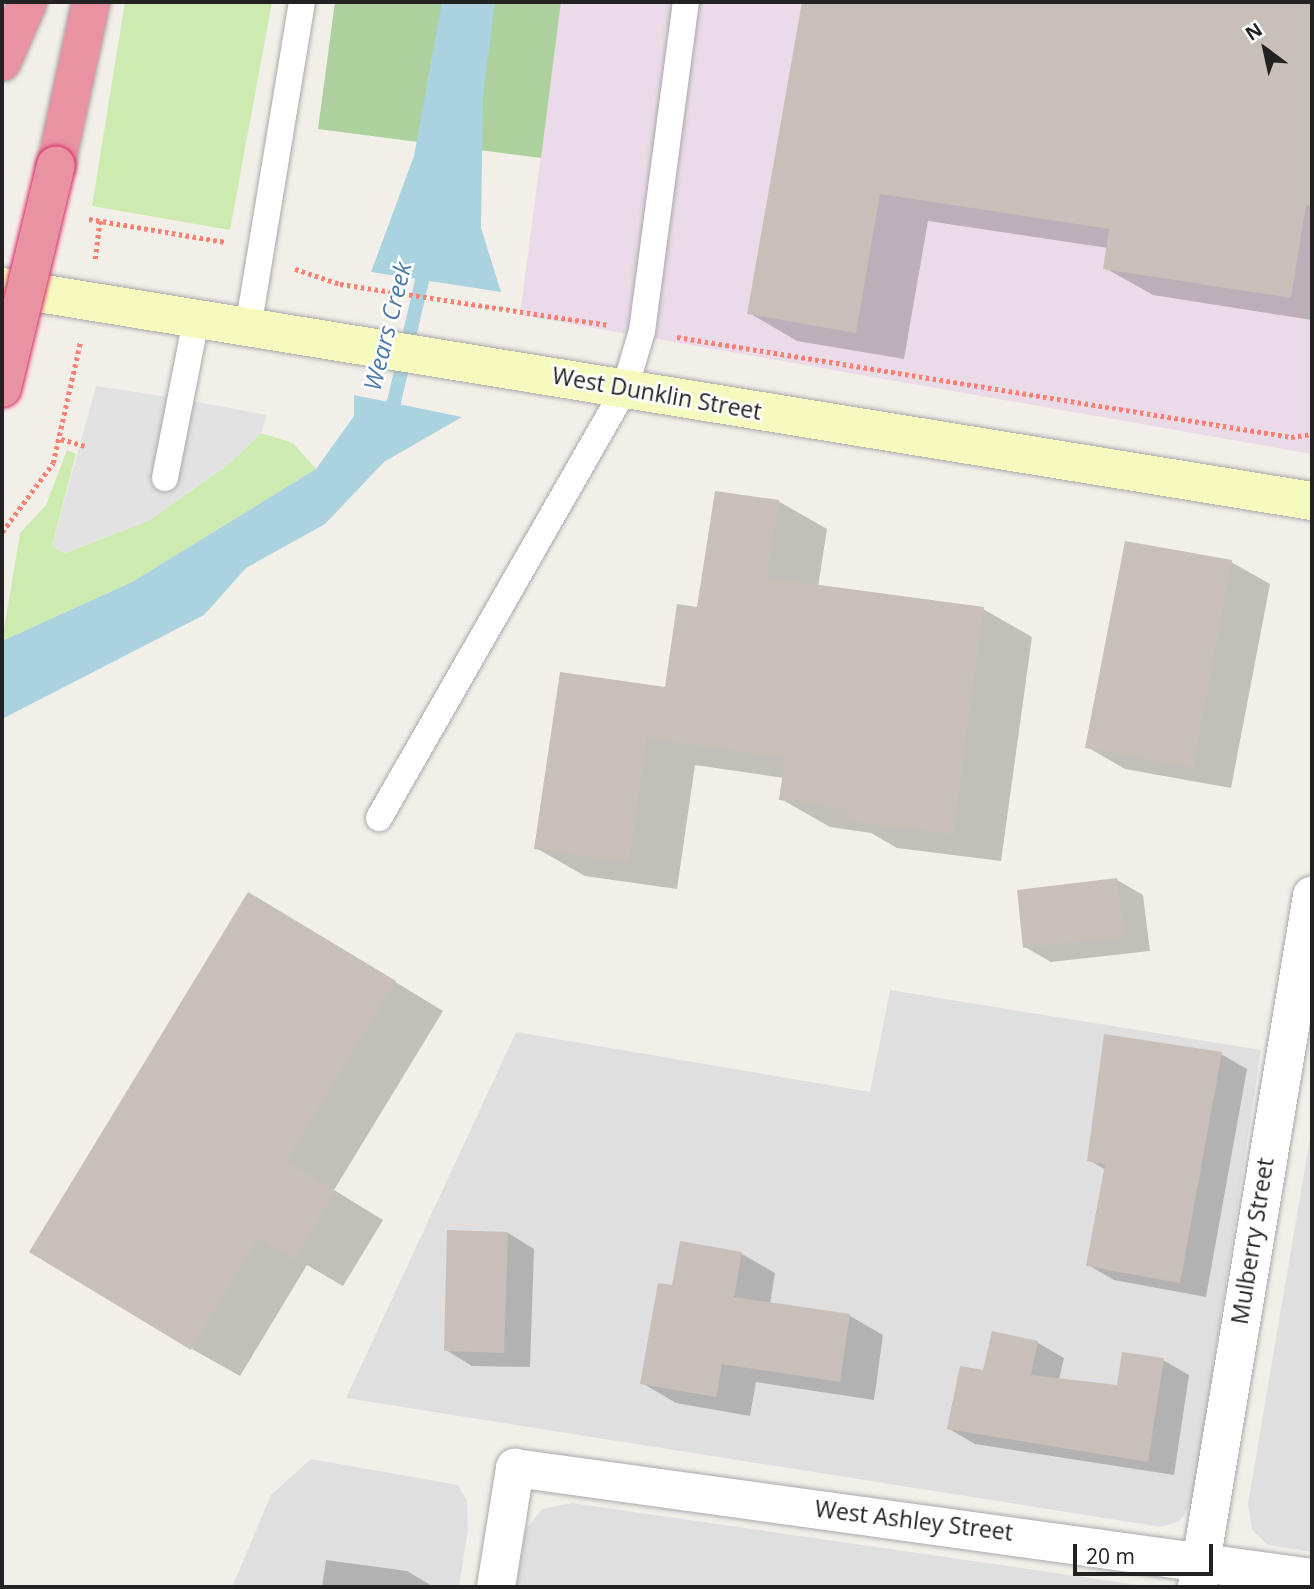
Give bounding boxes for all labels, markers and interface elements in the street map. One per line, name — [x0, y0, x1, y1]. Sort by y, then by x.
north arrow — [1230, 14, 1300, 84]
text: N — [1240, 16, 1267, 47]
water label: Wears Creek — [357, 259, 417, 393]
street label: West Dunklin Street — [550, 361, 764, 425]
street label: Mulberry Street — [1225, 1156, 1279, 1326]
street label: West Ashley Street — [813, 1494, 1015, 1546]
scale bar — [1076, 1530, 1216, 1574]
text: 20 m — [1086, 1542, 1135, 1570]

